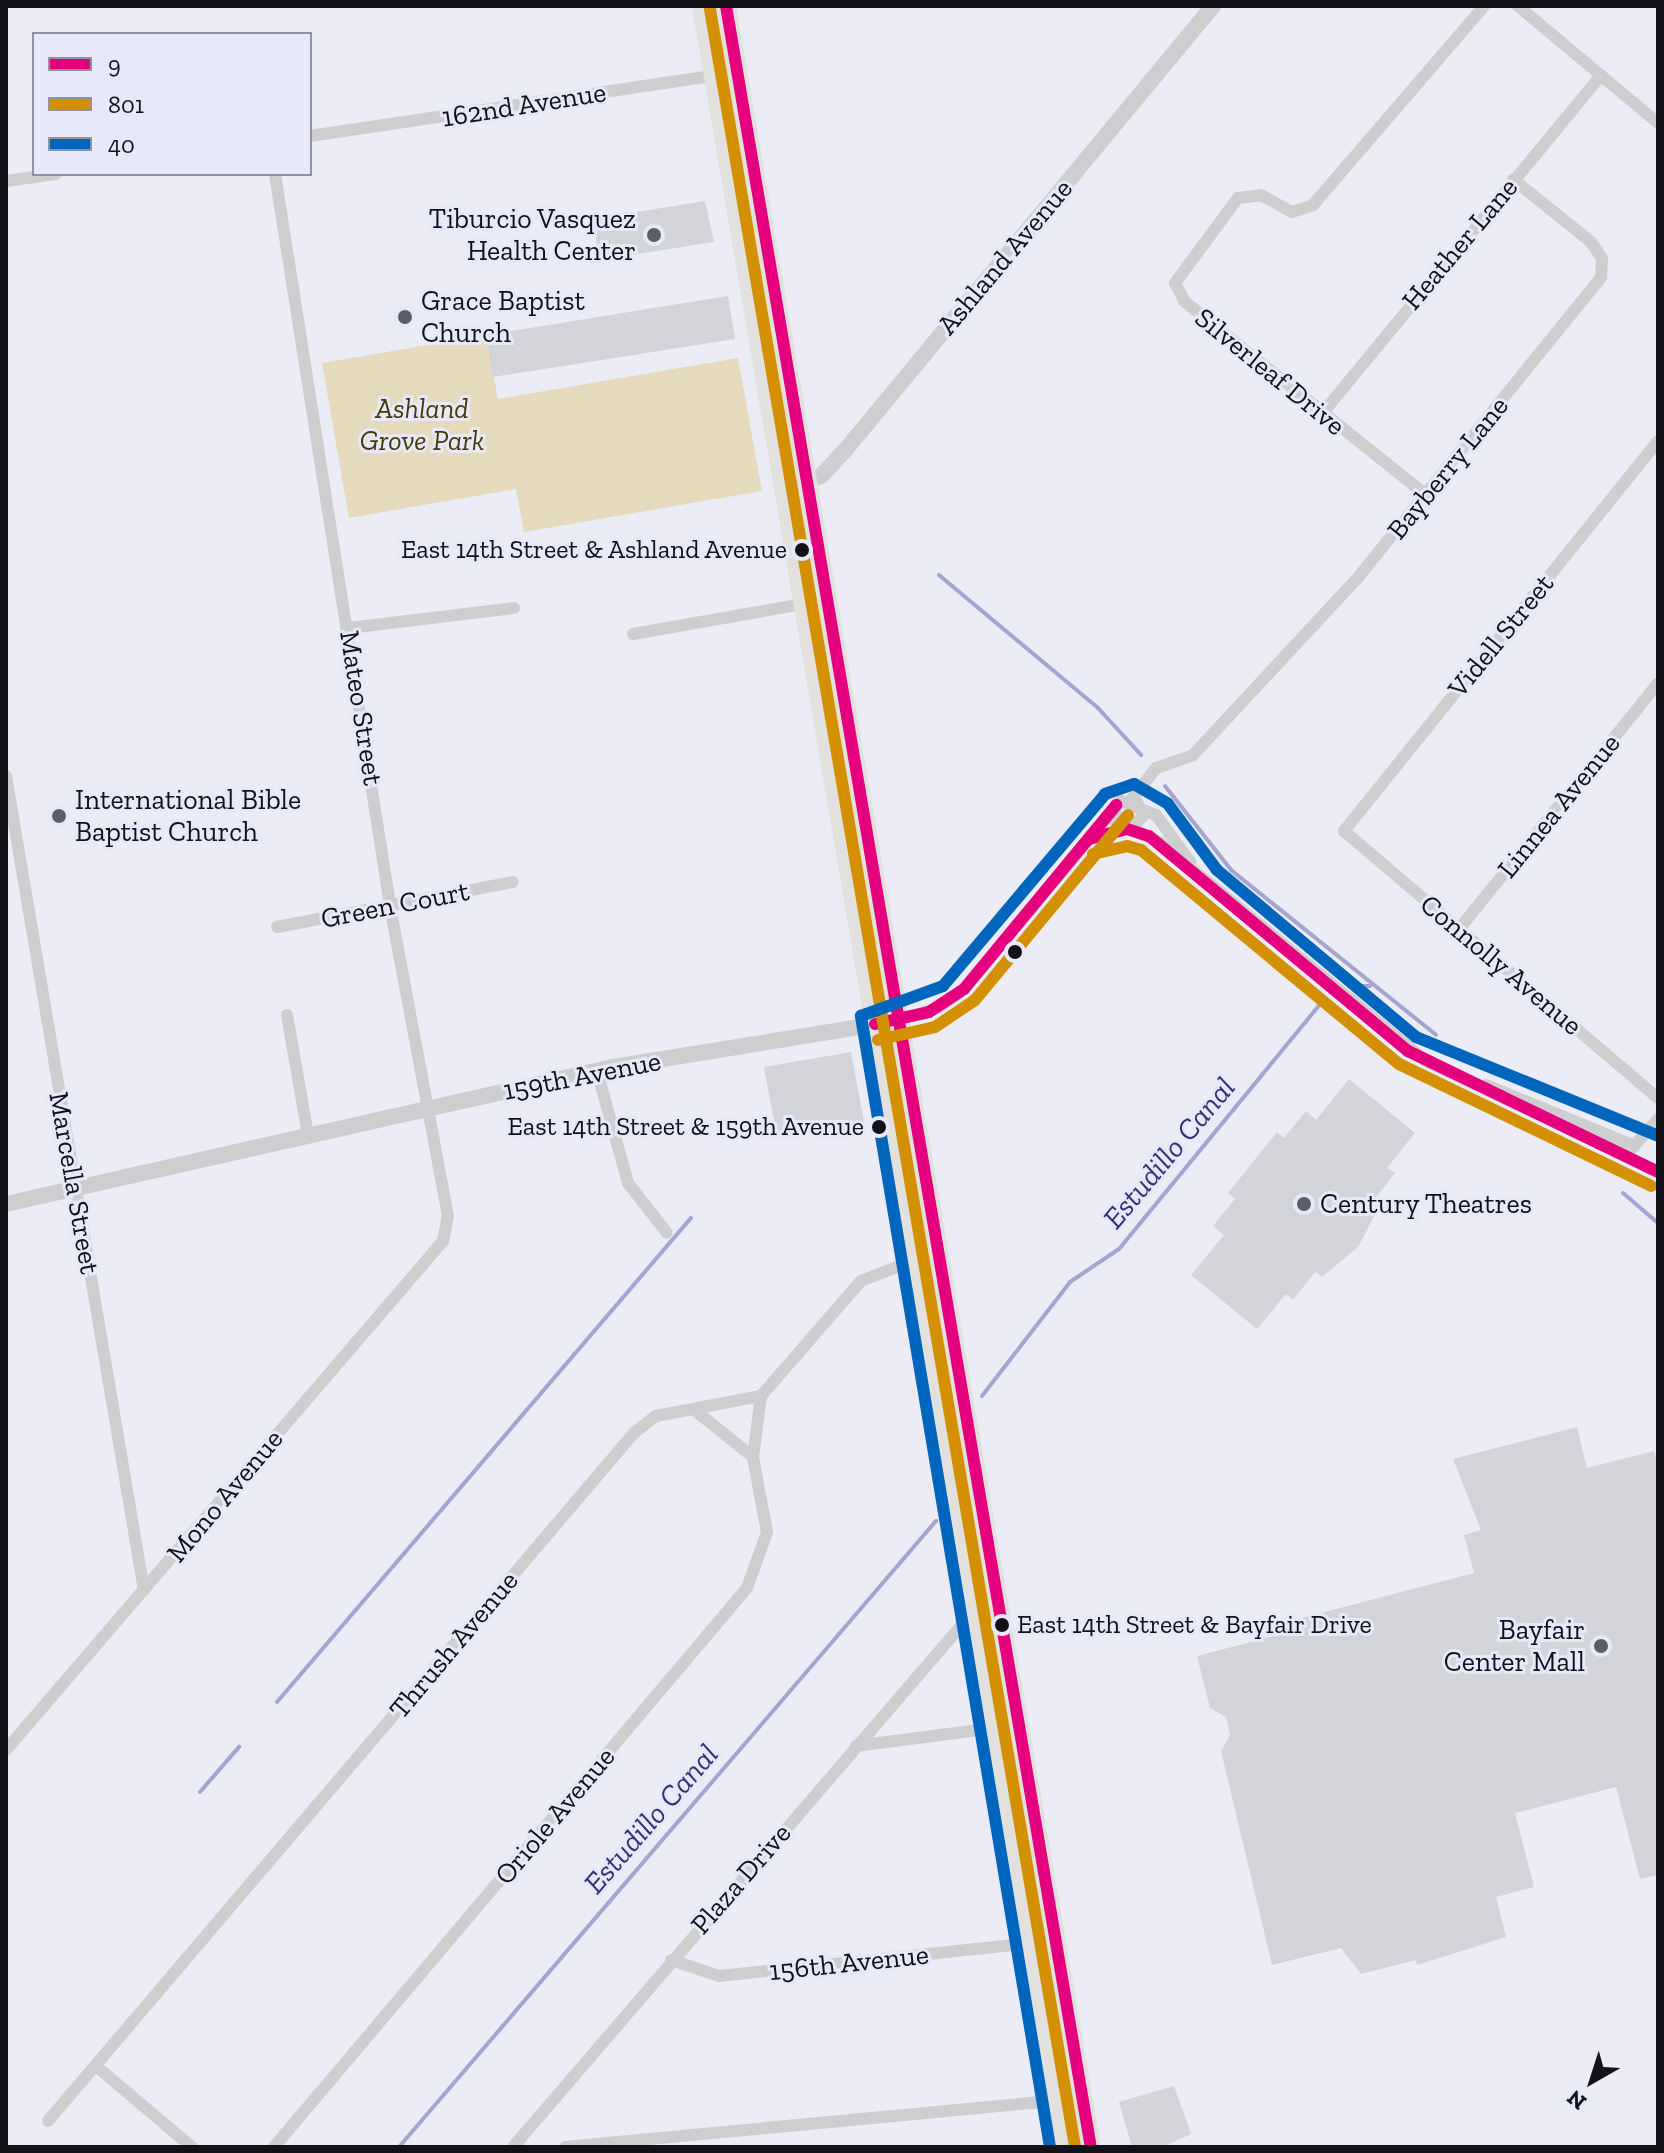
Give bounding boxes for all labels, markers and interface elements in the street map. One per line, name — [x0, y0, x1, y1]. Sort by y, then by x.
legend — [32, 32, 312, 176]
text: 9 — [108, 50, 121, 79]
street label: 162nd Avenue — [439, 75, 609, 135]
text: 801 — [108, 90, 144, 119]
text: 40 — [108, 130, 135, 159]
street label: Heather Lane — [1395, 171, 1525, 317]
street label: Ashland Avenue — [930, 172, 1080, 342]
place label: Tiburcio Vasquez Health Center — [428, 202, 636, 268]
marker: Tiburcio Vasquez Health Center — [643, 224, 665, 246]
place label: Grace Baptist Church — [421, 284, 585, 350]
street label: Silverleaf Drive — [1188, 301, 1352, 443]
marker: Grace Baptist Church — [396, 308, 414, 326]
street label: Bayberry Lane — [1380, 390, 1516, 546]
park label: Ashland Grove Park — [360, 392, 484, 458]
place label: East 14th Street & Ashland Avenue — [399, 534, 787, 566]
marker: East 14th Street & Ashland Avenue — [794, 542, 810, 558]
street label: Videll Street — [1441, 568, 1561, 704]
street label: Mateo Street — [332, 628, 390, 788]
street label: Linnea Avenue — [1490, 727, 1628, 885]
place label: International Bible Baptist Church — [75, 783, 301, 849]
marker: International Bible Baptist Church — [50, 807, 68, 825]
street label: Green Court — [318, 874, 472, 936]
street label: Connolly Avenue — [1413, 887, 1589, 1043]
unlabelled marker — [1007, 944, 1023, 960]
street label: 159th Avenue — [500, 1044, 664, 1108]
water label: Estudillo Canal — [1095, 1070, 1243, 1236]
street label: Marcella Street — [41, 1089, 107, 1277]
place label: East 14th Street & 159th Avenue — [506, 1111, 864, 1143]
marker: East 14th Street & 159th Avenue — [871, 1119, 887, 1135]
place label: Century Theatres — [1320, 1187, 1533, 1221]
marker: Century Theatres — [1295, 1195, 1313, 1213]
street label: Mono Avenue — [159, 1422, 291, 1570]
street label: Thrush Avenue — [382, 1564, 526, 1726]
place label: East 14th Street & Bayfair Drive — [1017, 1609, 1372, 1641]
place label: Bayfair Center Mall — [1443, 1613, 1585, 1679]
marker: East 14th Street & Bayfair Drive — [994, 1617, 1010, 1633]
marker: Bayfair Center Mall — [1592, 1637, 1610, 1655]
water label: Estudillo Canal — [576, 1737, 726, 1901]
street label: Oriole Avenue — [487, 1740, 623, 1892]
street label: Plaza Drive — [684, 1817, 798, 1941]
street label: 156th Avenue — [767, 1938, 931, 1988]
north arrow — [1552, 2041, 1632, 2121]
text: N — [1562, 2084, 1592, 2116]

